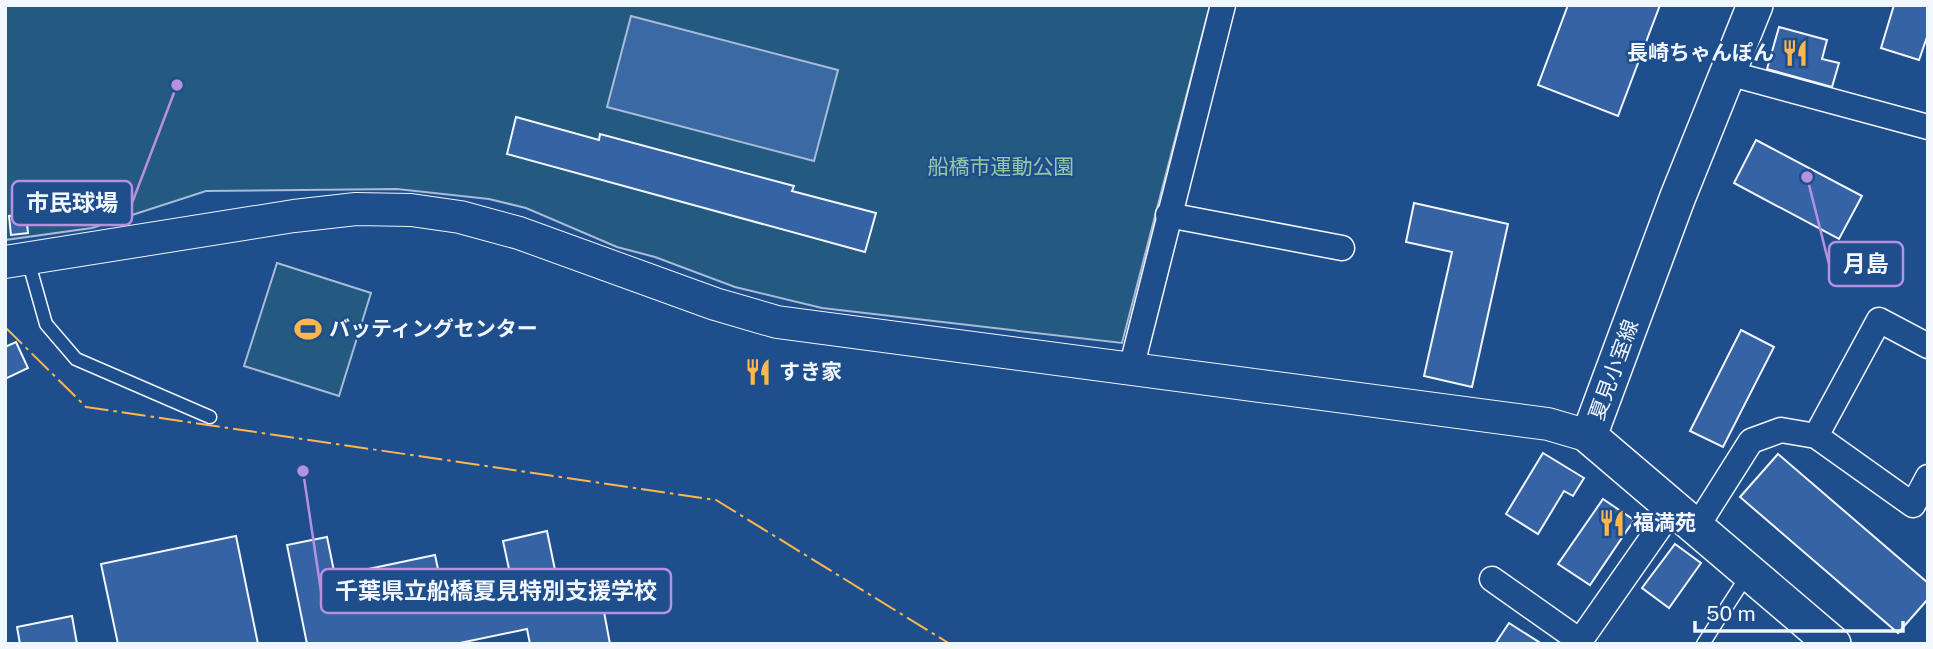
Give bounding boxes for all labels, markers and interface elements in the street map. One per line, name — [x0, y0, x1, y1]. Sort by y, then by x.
restaurant icon: 長崎ちゃんぽん — [1780, 38, 1810, 68]
place label: 長崎ちゃんぽん — [1627, 40, 1774, 65]
park label: 船橋市運動公園 — [928, 154, 1075, 179]
callout: 市民球場 — [12, 181, 132, 225]
text: 市民球場 — [26, 189, 118, 216]
callout: 月島 — [1829, 242, 1903, 286]
text: 月島 — [1843, 250, 1889, 277]
sports icon: バッティングセンター — [293, 314, 323, 344]
place label: バッティングセンター — [329, 316, 538, 341]
street label: 夏見小室線 — [1584, 316, 1643, 423]
restaurant icon: すき家 — [743, 357, 773, 387]
place label: すき家 — [779, 359, 842, 384]
restaurant icon: 福満苑 — [1597, 508, 1627, 538]
place label: 福満苑 — [1633, 510, 1696, 535]
callout: 千葉県立船橋夏見特別支援学校 — [321, 569, 671, 613]
text: 千葉県立船橋夏見特別支援学校 — [335, 577, 657, 604]
scale bar — [1695, 590, 1903, 634]
text: 50 m — [1706, 601, 1756, 626]

